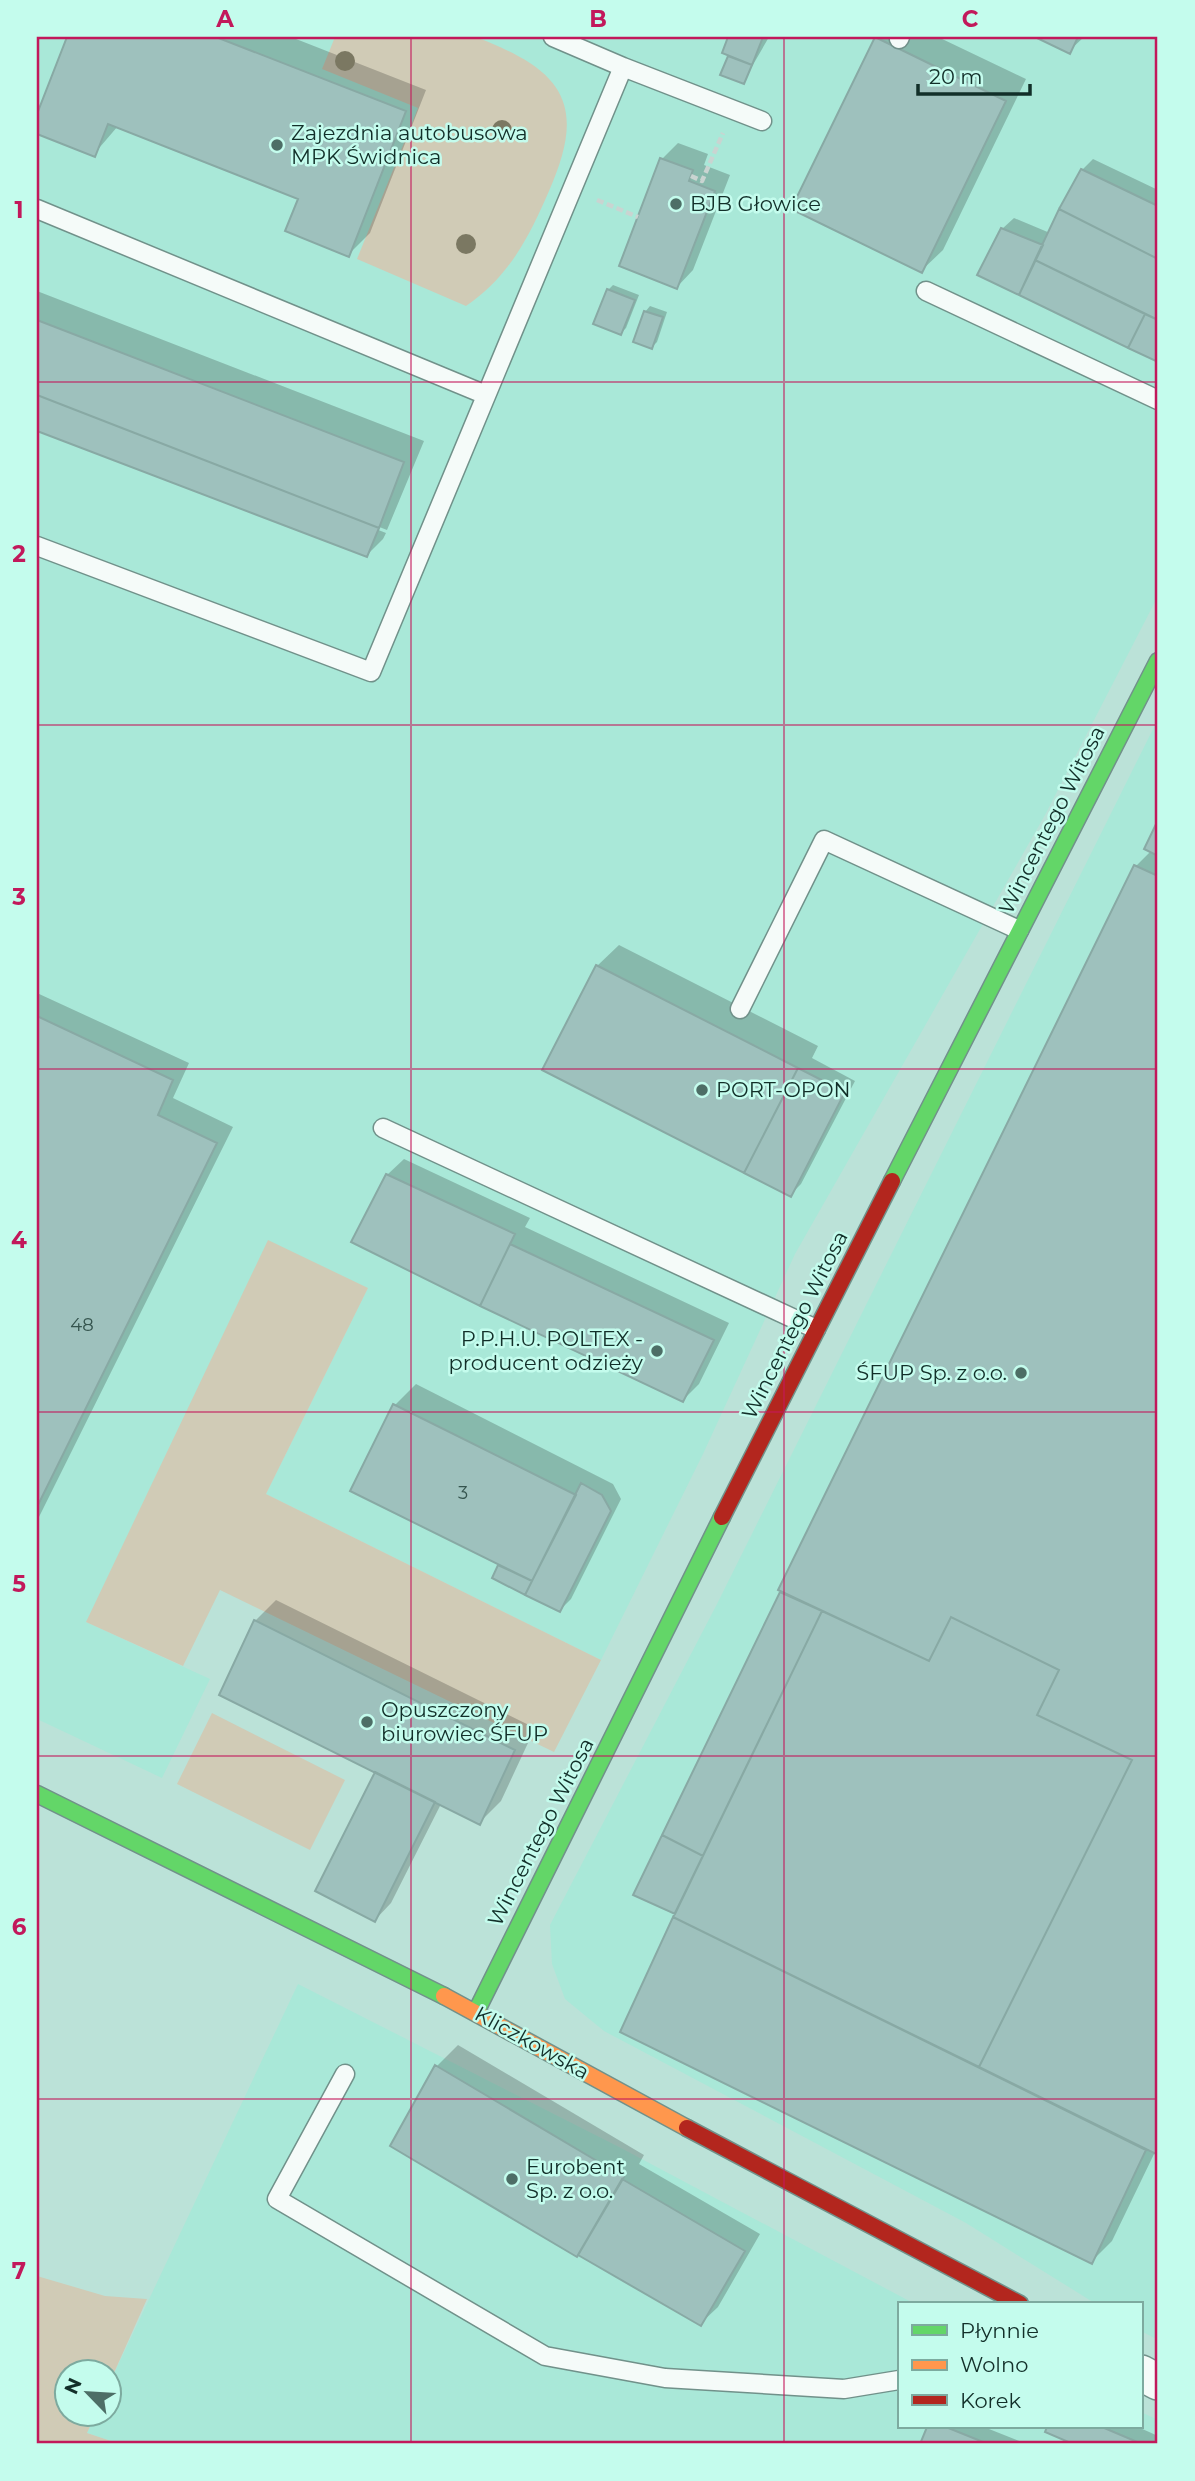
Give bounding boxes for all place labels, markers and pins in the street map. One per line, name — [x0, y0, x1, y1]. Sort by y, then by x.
place label: Zajezdnia autobusowa MPK Świdnica — [291, 120, 528, 169]
marker: Zajezdnia autobusowa MPK Świdnica — [269, 137, 285, 153]
place label: BJB Głowice — [690, 191, 821, 216]
marker: BJB Głowice — [668, 196, 684, 212]
place label: PORT-OPON — [716, 1077, 851, 1102]
marker: PORT-OPON — [694, 1082, 710, 1098]
place label: P.P.H.U. POLTEX - producent odzieży — [448, 1326, 644, 1375]
marker: P.P.H.U. POLTEX - producent odzieży — [649, 1343, 665, 1359]
place label: ŚFUP Sp. z o.o. — [856, 1360, 1007, 1385]
marker: ŚFUP Sp. z o.o. — [1013, 1365, 1029, 1381]
place label: Opuszczony biurowiec ŚFUP — [381, 1697, 548, 1746]
marker: Opuszczony biurowiec ŚFUP — [359, 1714, 375, 1730]
place label: Eurobent Sp. z o.o. — [526, 2154, 625, 2203]
marker: Eurobent Sp. z o.o. — [504, 2171, 520, 2187]

